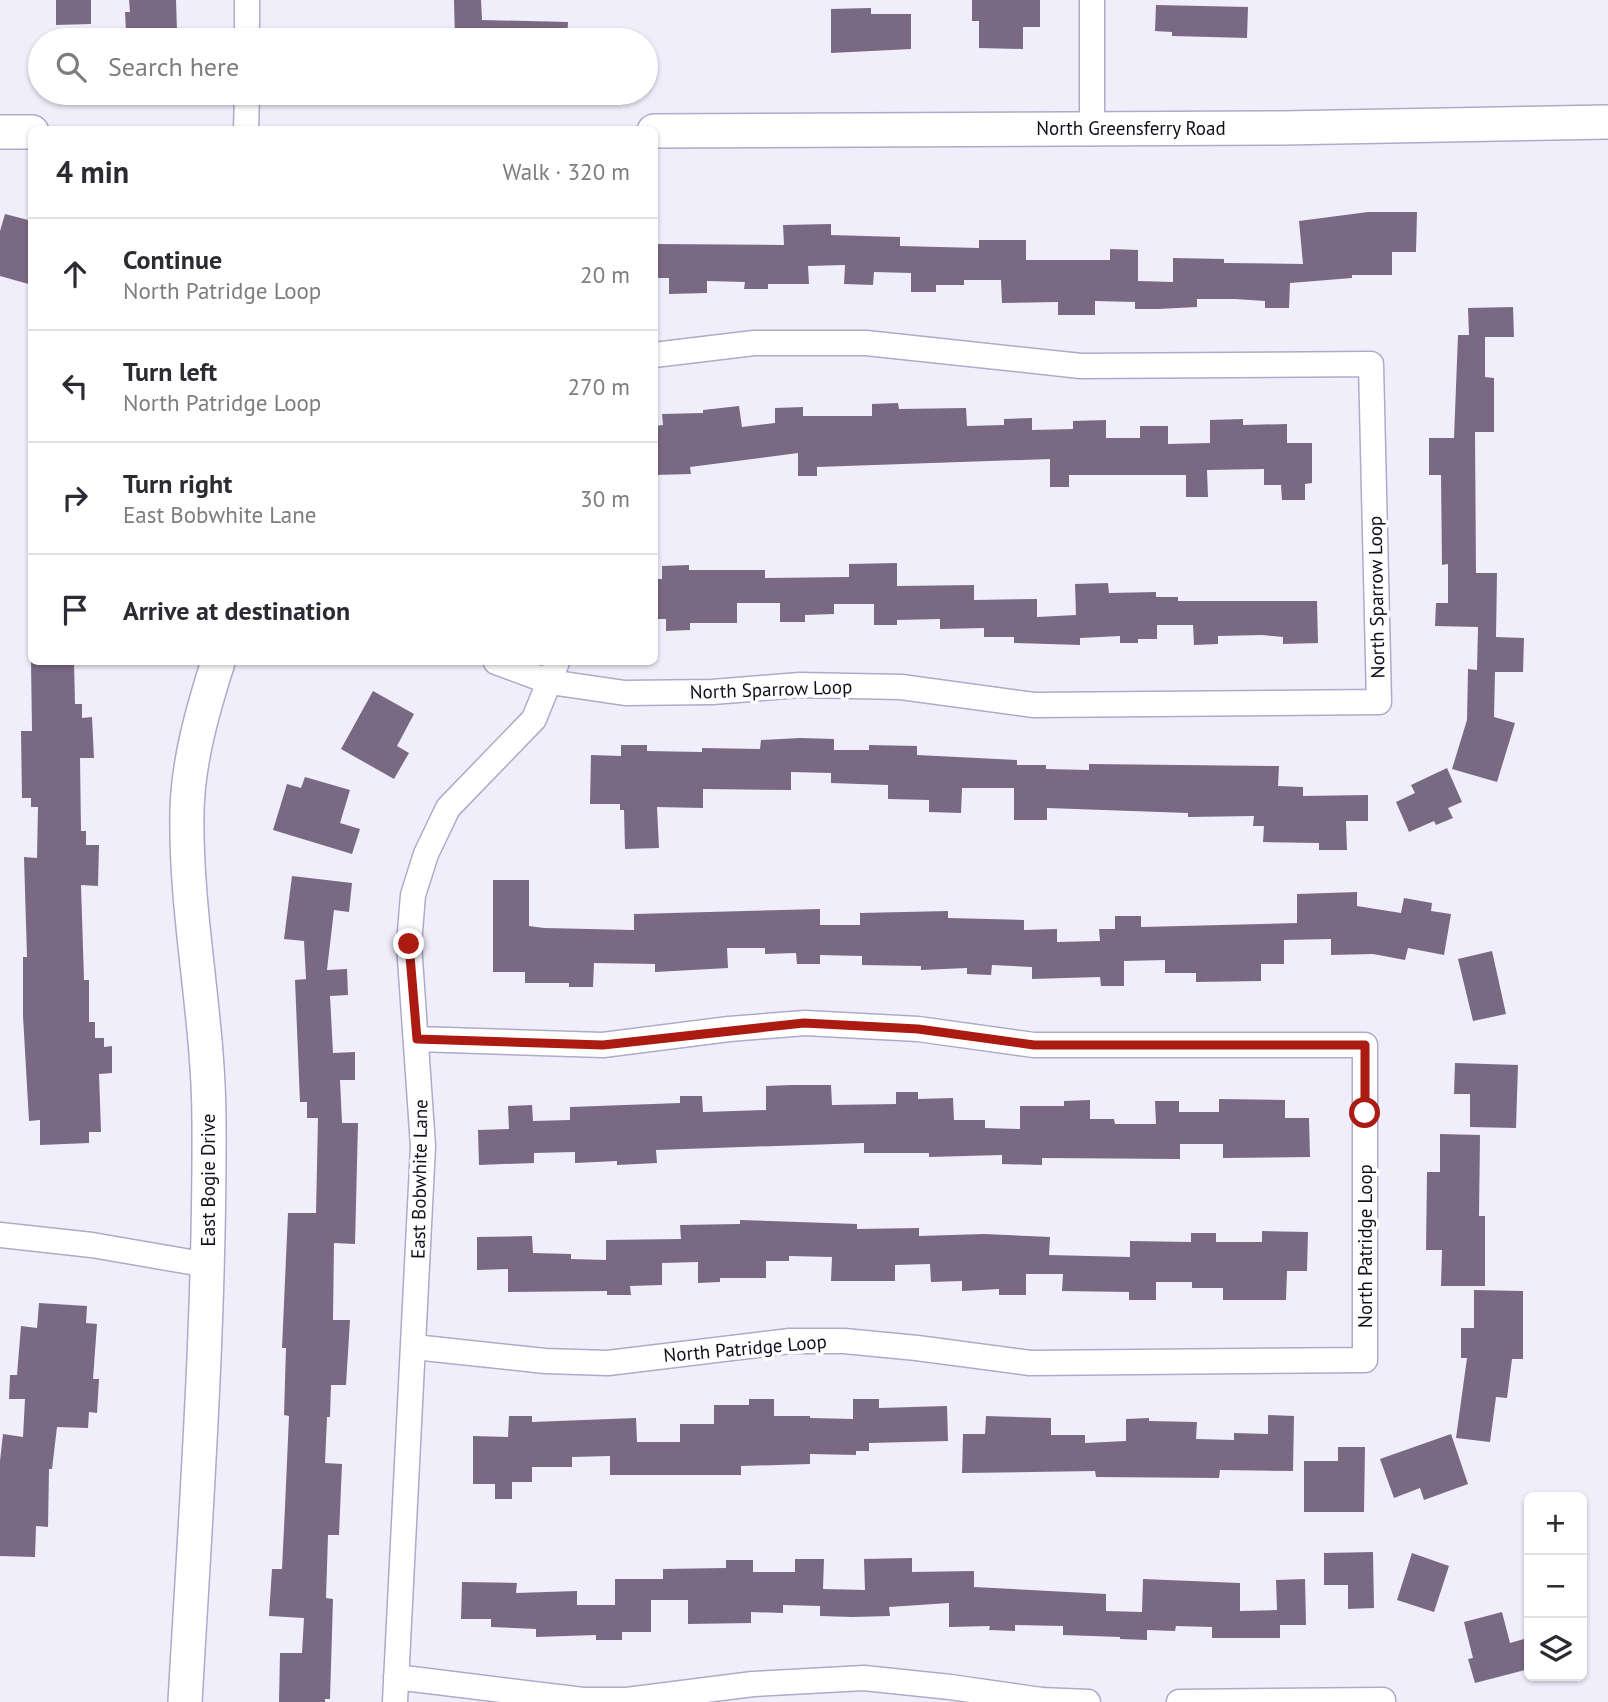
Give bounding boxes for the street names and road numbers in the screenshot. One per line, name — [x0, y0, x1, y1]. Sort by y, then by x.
street label: North Greensferry Road — [1036, 116, 1226, 140]
street label: North Sparrow Loop — [1363, 516, 1389, 678]
street label: North Sparrow Loop — [689, 674, 853, 704]
street label: East Bobwhite Lane — [406, 1099, 432, 1259]
street label: East Bogie Drive — [196, 1113, 220, 1247]
street label: North Patridge Loop — [1353, 1164, 1377, 1328]
street label: North Patridge Loop — [662, 1329, 828, 1367]

